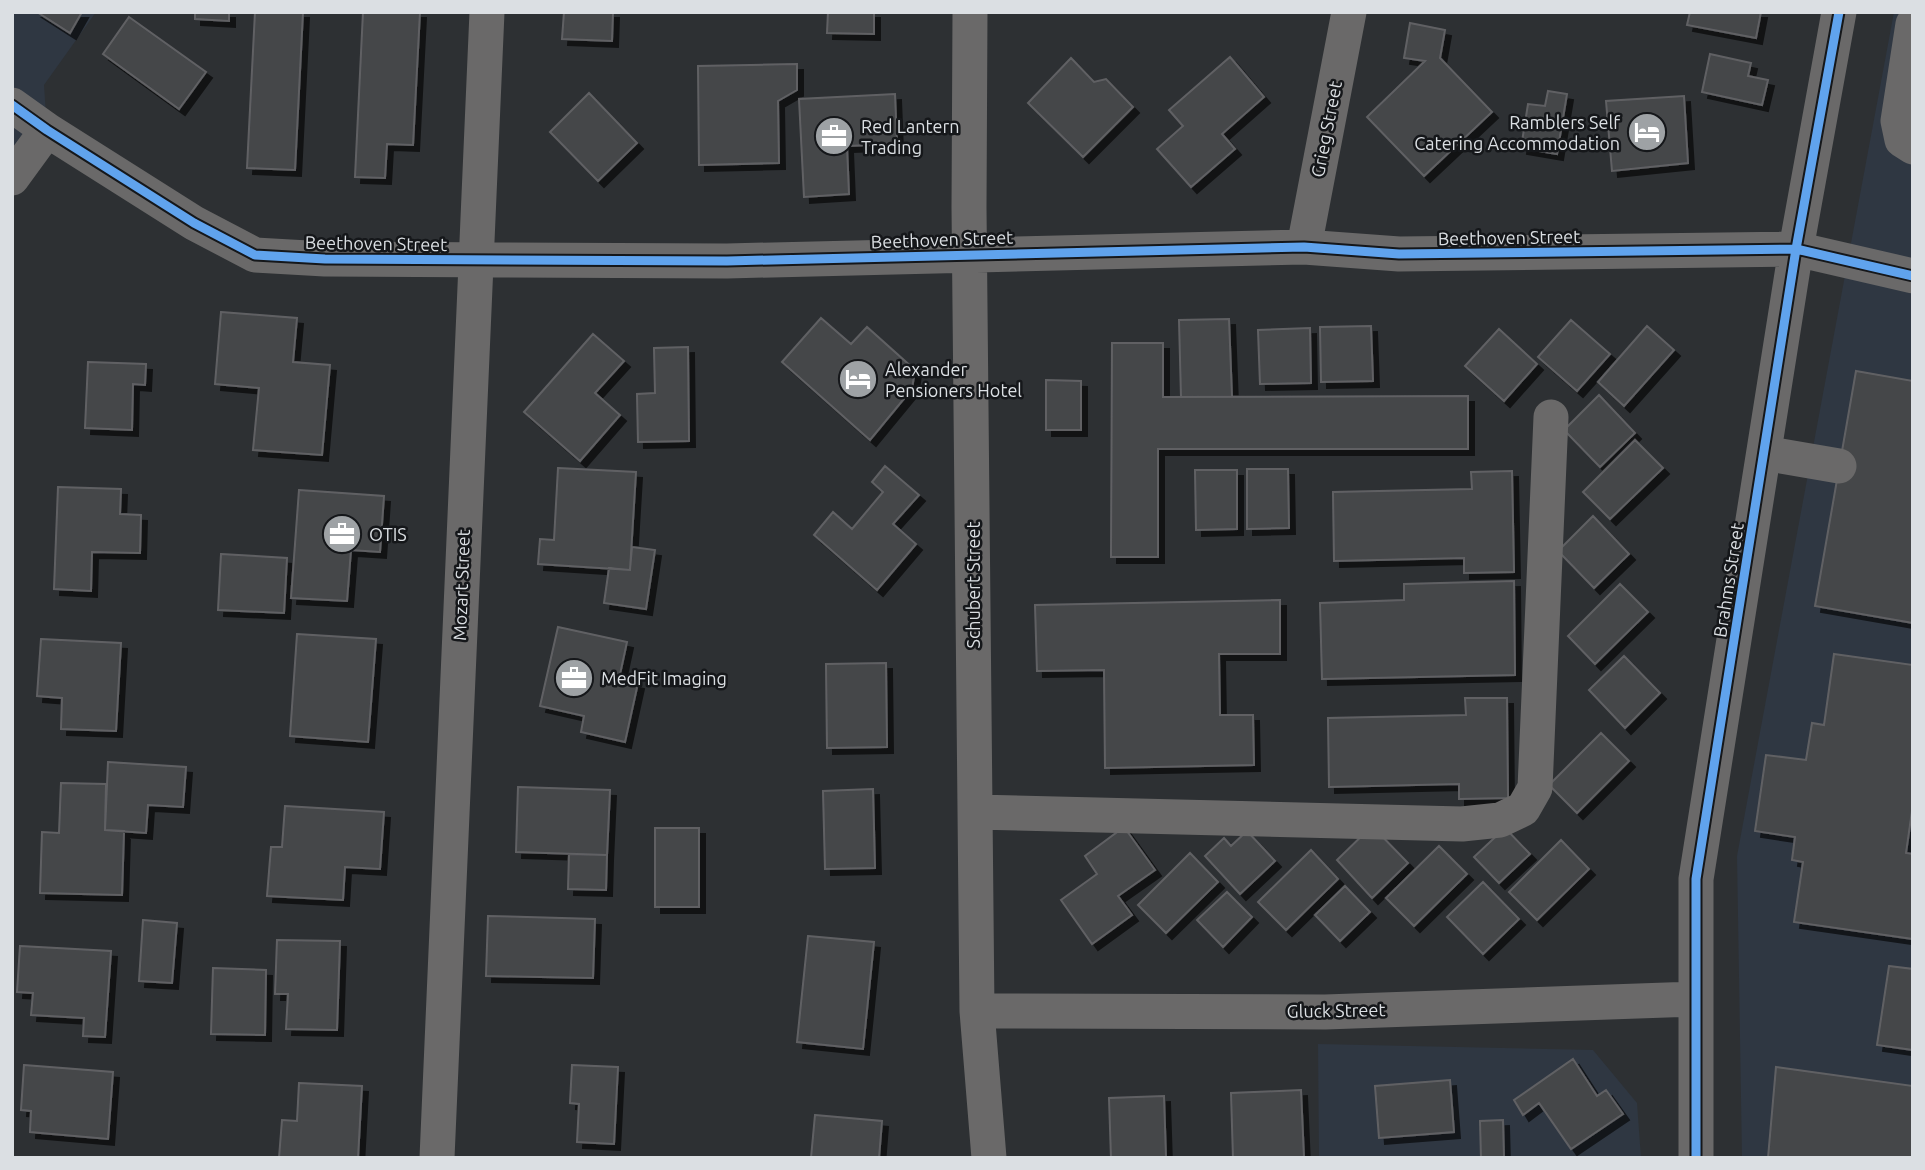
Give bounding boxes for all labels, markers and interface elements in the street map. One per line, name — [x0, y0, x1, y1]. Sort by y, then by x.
street label: Grieg Street — [1307, 79, 1345, 179]
hotel icon: Ramblers Self Catering Accommodation — [1626, 111, 1668, 153]
place label: Ramblers Self Catering Accommodation — [1414, 112, 1620, 153]
office icon: Red Lantern Trading — [813, 115, 855, 157]
place label: Red Lantern Trading — [861, 116, 960, 157]
street label: Beethoven Street — [1438, 226, 1580, 248]
street label: Beethoven Street — [870, 227, 1014, 251]
street label: Beethoven Street — [305, 232, 447, 254]
hotel icon: Alexander Pensioners Hotel — [837, 358, 879, 400]
place label: Alexander Pensioners Hotel — [885, 359, 1022, 400]
office icon: OTIS — [321, 513, 363, 555]
street label: Schubert Street — [963, 521, 983, 649]
street label: Brahms Street — [1709, 521, 1747, 639]
place label: OTIS — [369, 524, 407, 544]
street label: Mozart Street — [449, 529, 473, 641]
office icon: MedFit Imaging — [553, 657, 595, 699]
place label: MedFit Imaging — [601, 668, 727, 688]
street label: Gluck Street — [1286, 999, 1386, 1021]

